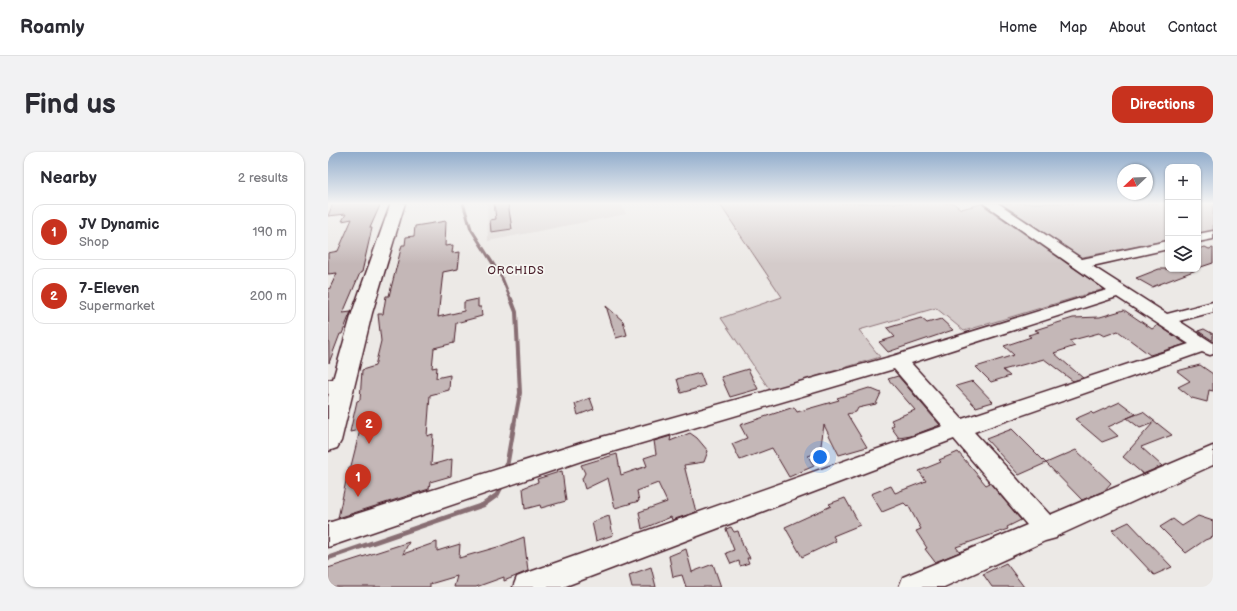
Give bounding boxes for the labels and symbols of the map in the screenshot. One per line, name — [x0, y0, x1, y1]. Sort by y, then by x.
north arrow — [1117, 164, 1153, 200]
district label: ORCHIDS — [487, 264, 545, 277]
pin: 2 — [356, 411, 382, 444]
your location — [810, 447, 830, 467]
pin: 1 — [345, 464, 371, 497]

